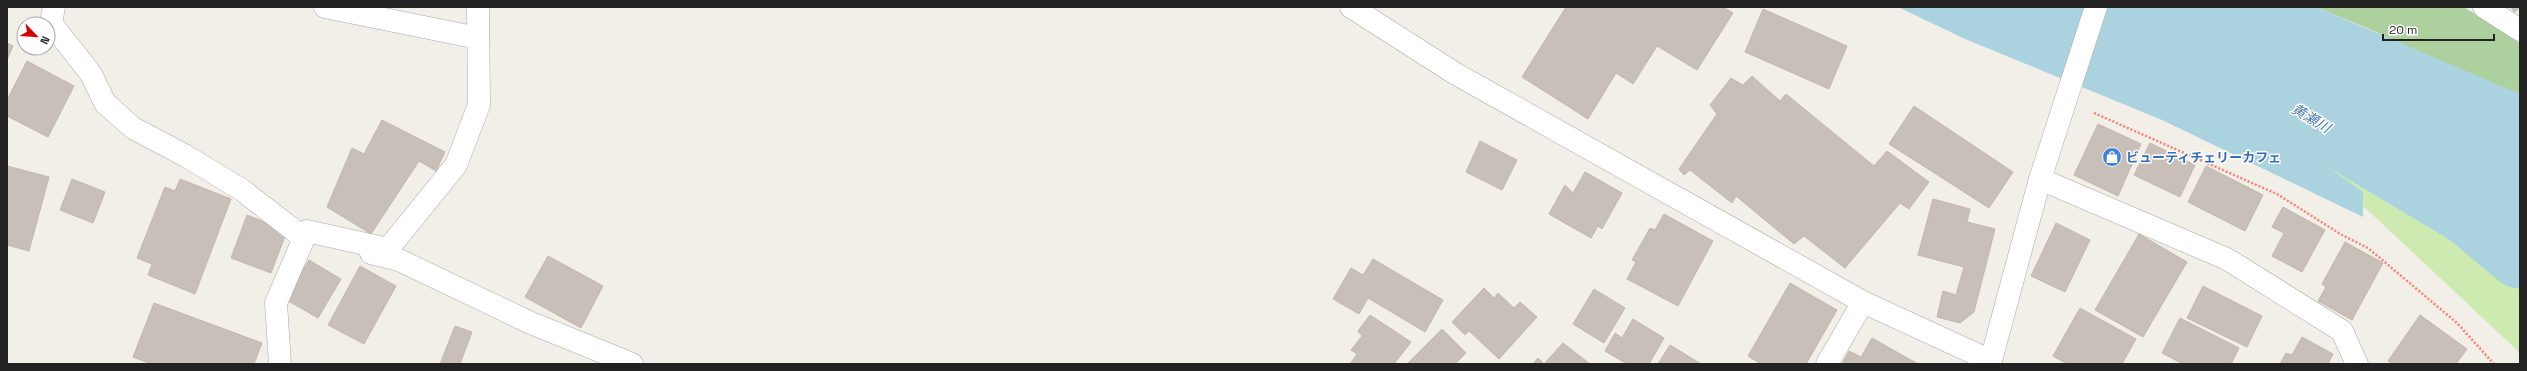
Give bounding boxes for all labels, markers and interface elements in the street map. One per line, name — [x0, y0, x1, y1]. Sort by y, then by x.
north arrow — [16, 16, 56, 56]
scale bar — [2383, 16, 2494, 42]
text: 20 m — [2389, 22, 2417, 38]
text: N — [37, 34, 53, 47]
water label: 黄瀬川 — [2288, 99, 2335, 138]
shop icon: ビューティチェリーカフェ — [2101, 146, 2123, 168]
place label: ビューティチェリーカフェ — [2126, 149, 2281, 166]

